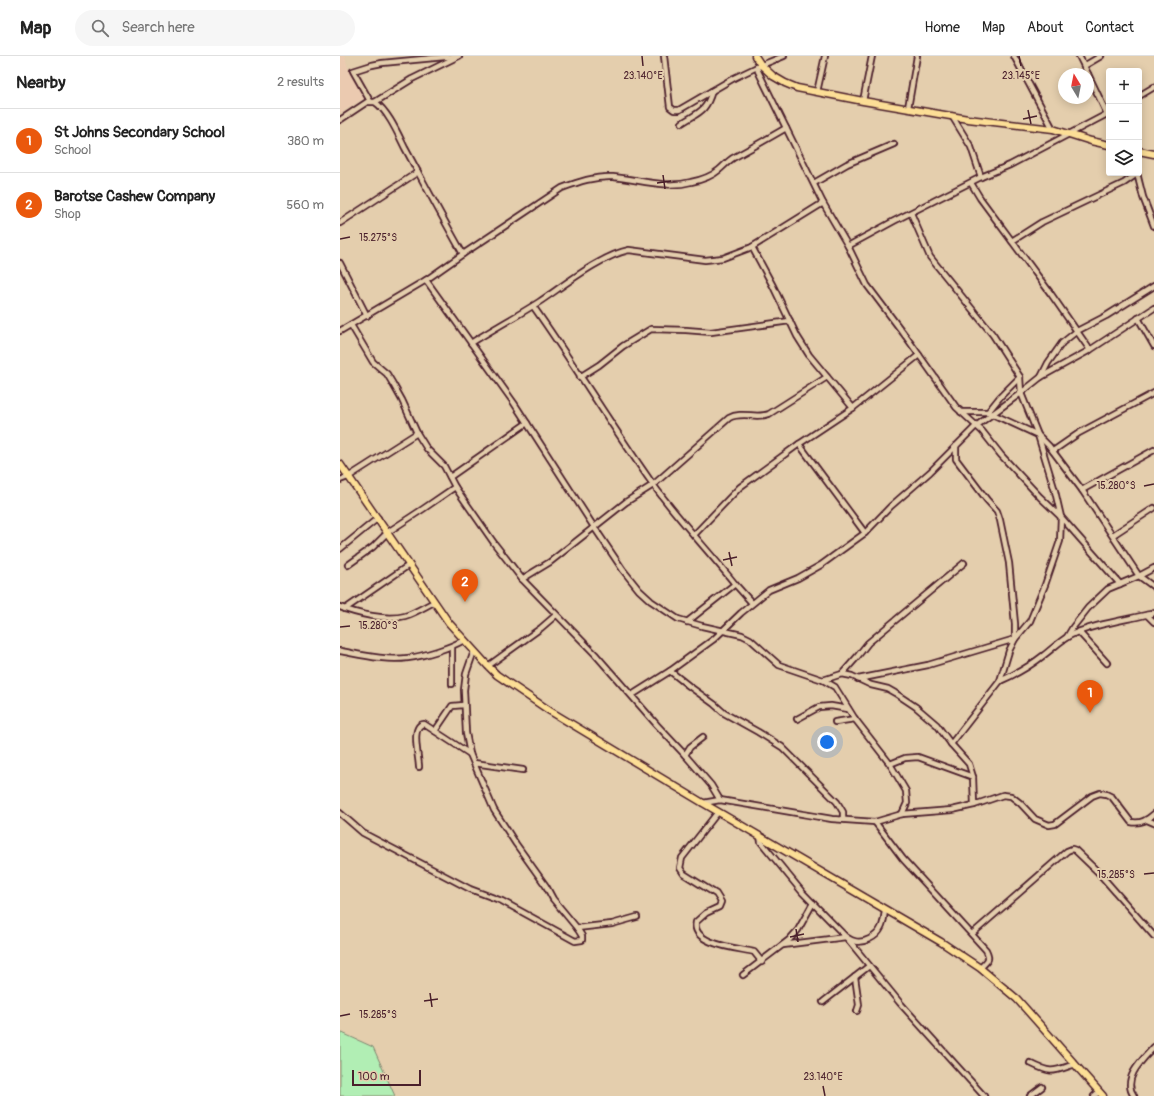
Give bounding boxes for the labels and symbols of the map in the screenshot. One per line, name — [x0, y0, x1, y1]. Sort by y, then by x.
north arrow — [1058, 68, 1094, 104]
text: 23.140°E — [623, 70, 663, 82]
text: 23.145°E — [1002, 70, 1040, 82]
text: 15.275°S — [359, 232, 397, 244]
text: 15.280°S — [1096, 480, 1136, 492]
pin: 2 — [452, 569, 478, 602]
text: 15.280°S — [358, 620, 398, 632]
pin: 1 — [1077, 680, 1103, 713]
your location — [817, 732, 837, 752]
text: 15.285°S — [1097, 869, 1135, 881]
text: 15.285°S — [359, 1009, 397, 1021]
scale bar — [352, 1068, 421, 1087]
text: 23.140°E — [803, 1071, 843, 1083]

